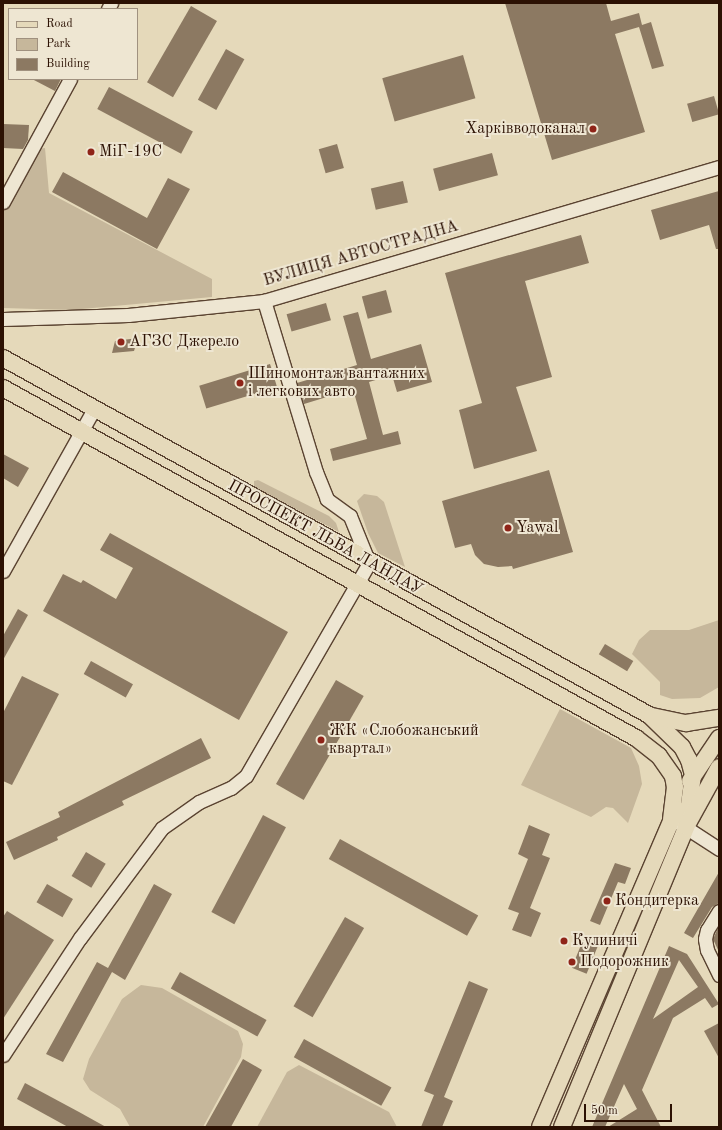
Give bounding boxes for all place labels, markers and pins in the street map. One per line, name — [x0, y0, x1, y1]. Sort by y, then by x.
place label: Харківводоканал — [465, 119, 585, 139]
marker: Харківводоканал — [588, 124, 598, 134]
place label: МіГ-19С — [99, 142, 162, 162]
marker: МіГ-19С — [86, 147, 96, 157]
place label: АГЗС Джерело — [129, 332, 239, 352]
marker: АГЗС Джерело — [116, 337, 126, 347]
place label: Шиномонтаж вантажних і легкових авто — [248, 364, 425, 402]
marker: Шиномонтаж вантажних і легкових авто — [235, 378, 245, 388]
place label: Yawal — [516, 518, 558, 538]
marker: Yawal — [503, 523, 513, 533]
place label: ЖК «Слобожанський квартал» — [329, 721, 479, 759]
marker: ЖК «Слобожанський квартал» — [316, 735, 326, 745]
place label: Кондитерка — [615, 891, 699, 911]
marker: Кондитерка — [602, 896, 612, 906]
place label: Кулиничі — [572, 931, 638, 951]
marker: Кулиничі — [559, 936, 569, 946]
place label: Подорожник — [580, 952, 669, 972]
marker: Подорожник — [567, 957, 577, 967]

